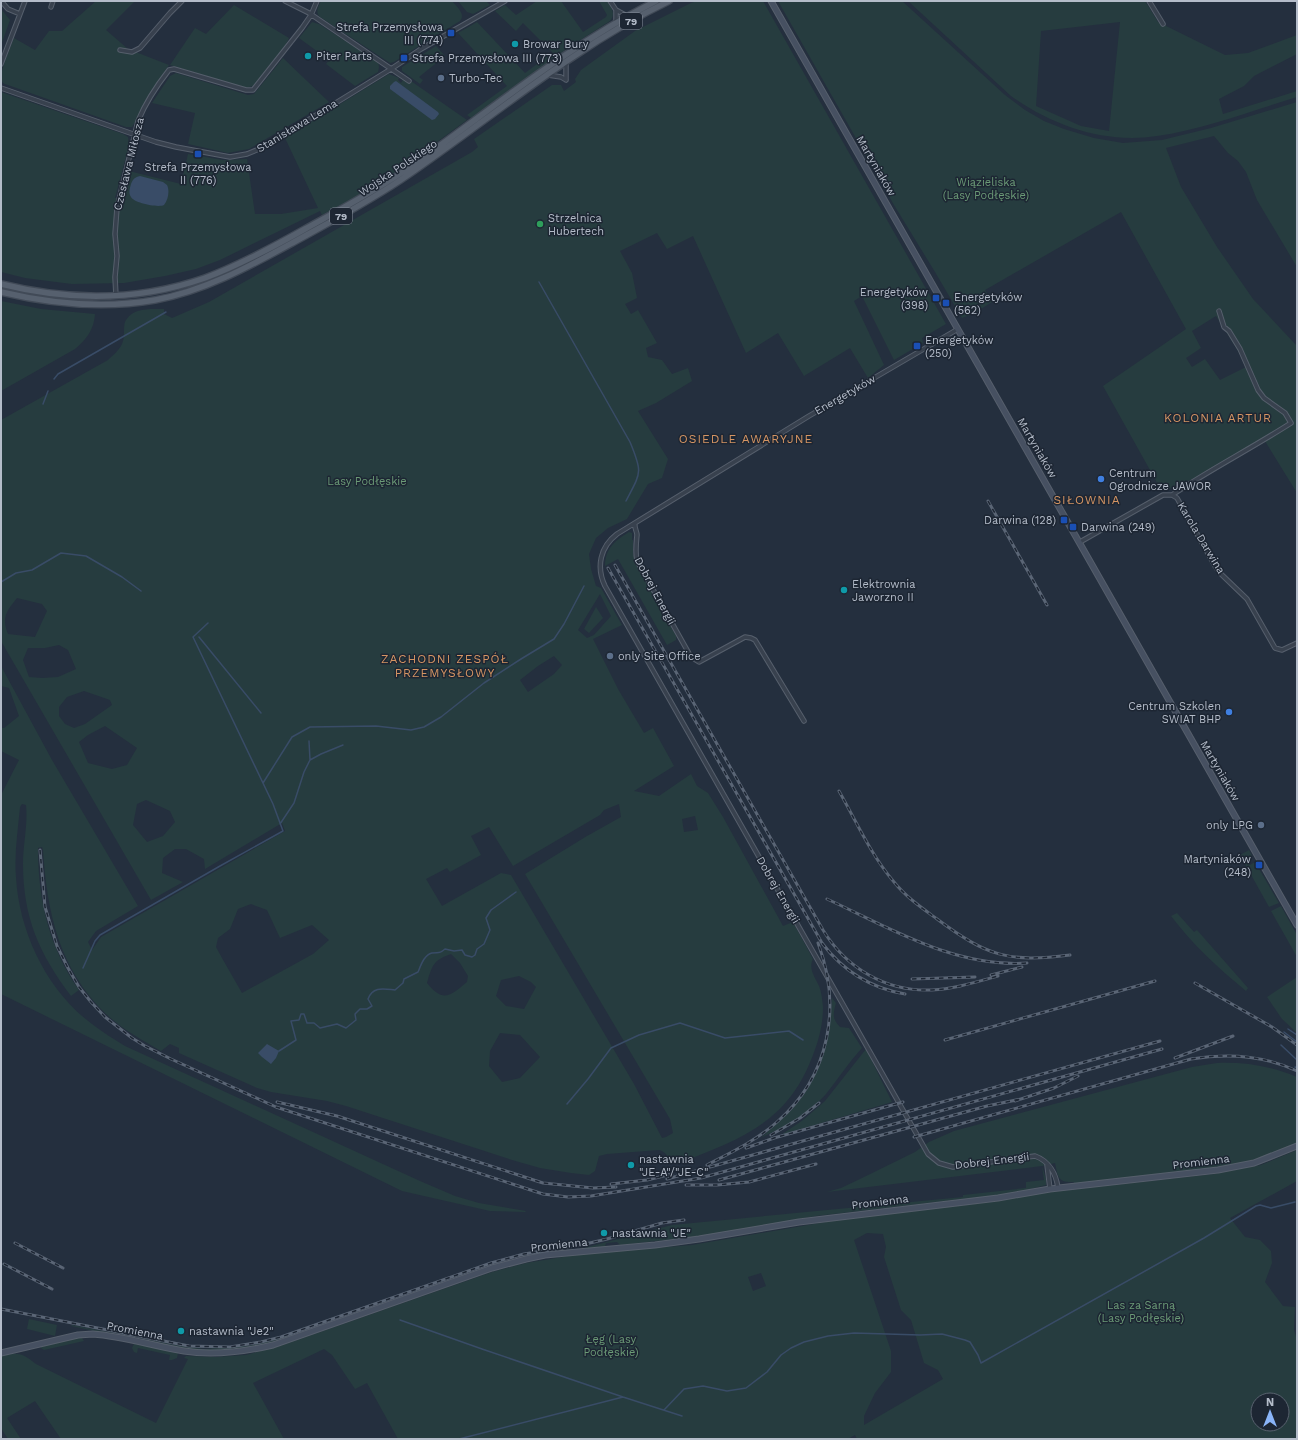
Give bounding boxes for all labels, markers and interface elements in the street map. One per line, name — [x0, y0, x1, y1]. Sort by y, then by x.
road number: 79 — [620, 13, 642, 29]
place label: Strefa Przemysłowa III (774) — [336, 21, 443, 47]
marker: Strefa Przemysłowa III (774) — [446, 28, 456, 38]
place label: Browar Bury — [523, 38, 589, 51]
marker: Browar Bury — [510, 39, 520, 49]
place label: Piter Parts — [316, 50, 372, 63]
marker: Piter Parts — [303, 51, 313, 61]
place label: Strefa Przemysłowa III (773) — [412, 52, 562, 65]
marker: Strefa Przemysłowa III (773) — [399, 53, 409, 63]
place label: Turbo-Tec — [449, 72, 502, 85]
marker: Turbo-Tec — [436, 73, 446, 83]
street label: Stanisława Lema — [254, 97, 340, 155]
street label: Czesława Miłosza — [111, 116, 147, 212]
street label: Martyniaków — [853, 133, 899, 199]
street label: Wojska Polskiego — [356, 137, 440, 199]
marker: Strefa Przemysłowa II (776) — [193, 149, 203, 159]
place label: Strefa Przemysłowa II (776) — [145, 161, 251, 187]
park label: Wiązieliska (Lasy Podłęskie) — [943, 176, 1029, 202]
road number: 79 — [330, 208, 352, 224]
place label: Strzelnica Hubertech — [548, 212, 604, 238]
marker: Strzelnica Hubertech — [535, 219, 545, 229]
place label: Energetyków (398) — [860, 286, 928, 312]
place label: Energetyków (562) — [954, 291, 1022, 317]
marker: Energetyków (398) — [931, 293, 941, 303]
marker: Energetyków (562) — [941, 298, 951, 308]
place label: Energetyków (250) — [925, 334, 993, 360]
marker: Energetyków (250) — [912, 341, 922, 351]
street label: Energetyków — [812, 372, 878, 418]
district label: KOLONIA ARTUR — [1164, 411, 1272, 425]
street label: Martyniaków — [1014, 415, 1060, 481]
district label: OSIEDLE AWARYJNE — [679, 432, 813, 446]
place label: Centrum Ogrodnicze JAWOR — [1109, 467, 1211, 493]
marker: Centrum Ogrodnicze JAWOR — [1096, 474, 1106, 484]
park label: Lasy Podłęskie — [327, 475, 407, 488]
district label: SIŁOWNIA — [1053, 493, 1121, 507]
street label: Karola Darwina — [1175, 500, 1227, 576]
place label: Darwina (128) — [984, 514, 1056, 527]
marker: Darwina (128) — [1059, 515, 1069, 525]
place label: Darwina (249) — [1081, 521, 1155, 534]
marker: Darwina (249) — [1068, 522, 1078, 532]
street label: Dobrej Energii — [632, 555, 678, 627]
place label: Elektrownia Jaworzno II — [852, 578, 915, 604]
marker: Elektrownia Jaworzno II — [839, 585, 849, 595]
place label: only Site Office — [618, 650, 701, 663]
marker: only Site Office — [605, 651, 615, 661]
district label: ZACHODNI ZESPÓŁ PRZEMYSŁOWY — [381, 652, 509, 680]
place label: Centrum Szkolen SWIAT BHP — [1128, 700, 1221, 726]
marker: Centrum Szkolen SWIAT BHP — [1224, 707, 1234, 717]
street label: Martyniaków — [1197, 738, 1243, 804]
place label: only LPG — [1206, 819, 1253, 832]
marker: only LPG — [1256, 820, 1266, 830]
place label: Martyniaków (248) — [1183, 853, 1251, 879]
street label: Dobrej Energii — [754, 854, 802, 926]
marker: Martyniaków (248) — [1254, 860, 1264, 870]
street label: Dobrej Energii — [954, 1150, 1030, 1172]
street label: Promienna — [1172, 1152, 1230, 1172]
place label: nastawnia "JE-A"/"JE-C" — [639, 1153, 708, 1179]
marker: nastawnia "JE-A"/"JE-C" — [626, 1160, 636, 1170]
street label: Promienna — [851, 1192, 909, 1212]
place label: nastawnia "JE" — [612, 1227, 691, 1240]
marker: nastawnia "JE" — [599, 1228, 609, 1238]
street label: Promienna — [530, 1236, 588, 1254]
park label: Las za Sarną (Lasy Podłęskie) — [1098, 1299, 1184, 1325]
street label: Promienna — [106, 1319, 164, 1343]
place label: nastawnia "Je2" — [189, 1325, 274, 1338]
marker: nastawnia "Je2" — [176, 1326, 186, 1336]
park label: Łęg (Lasy Podłęskie) — [583, 1333, 639, 1359]
north arrow — [1250, 1392, 1290, 1432]
text: N — [1266, 1396, 1274, 1409]

